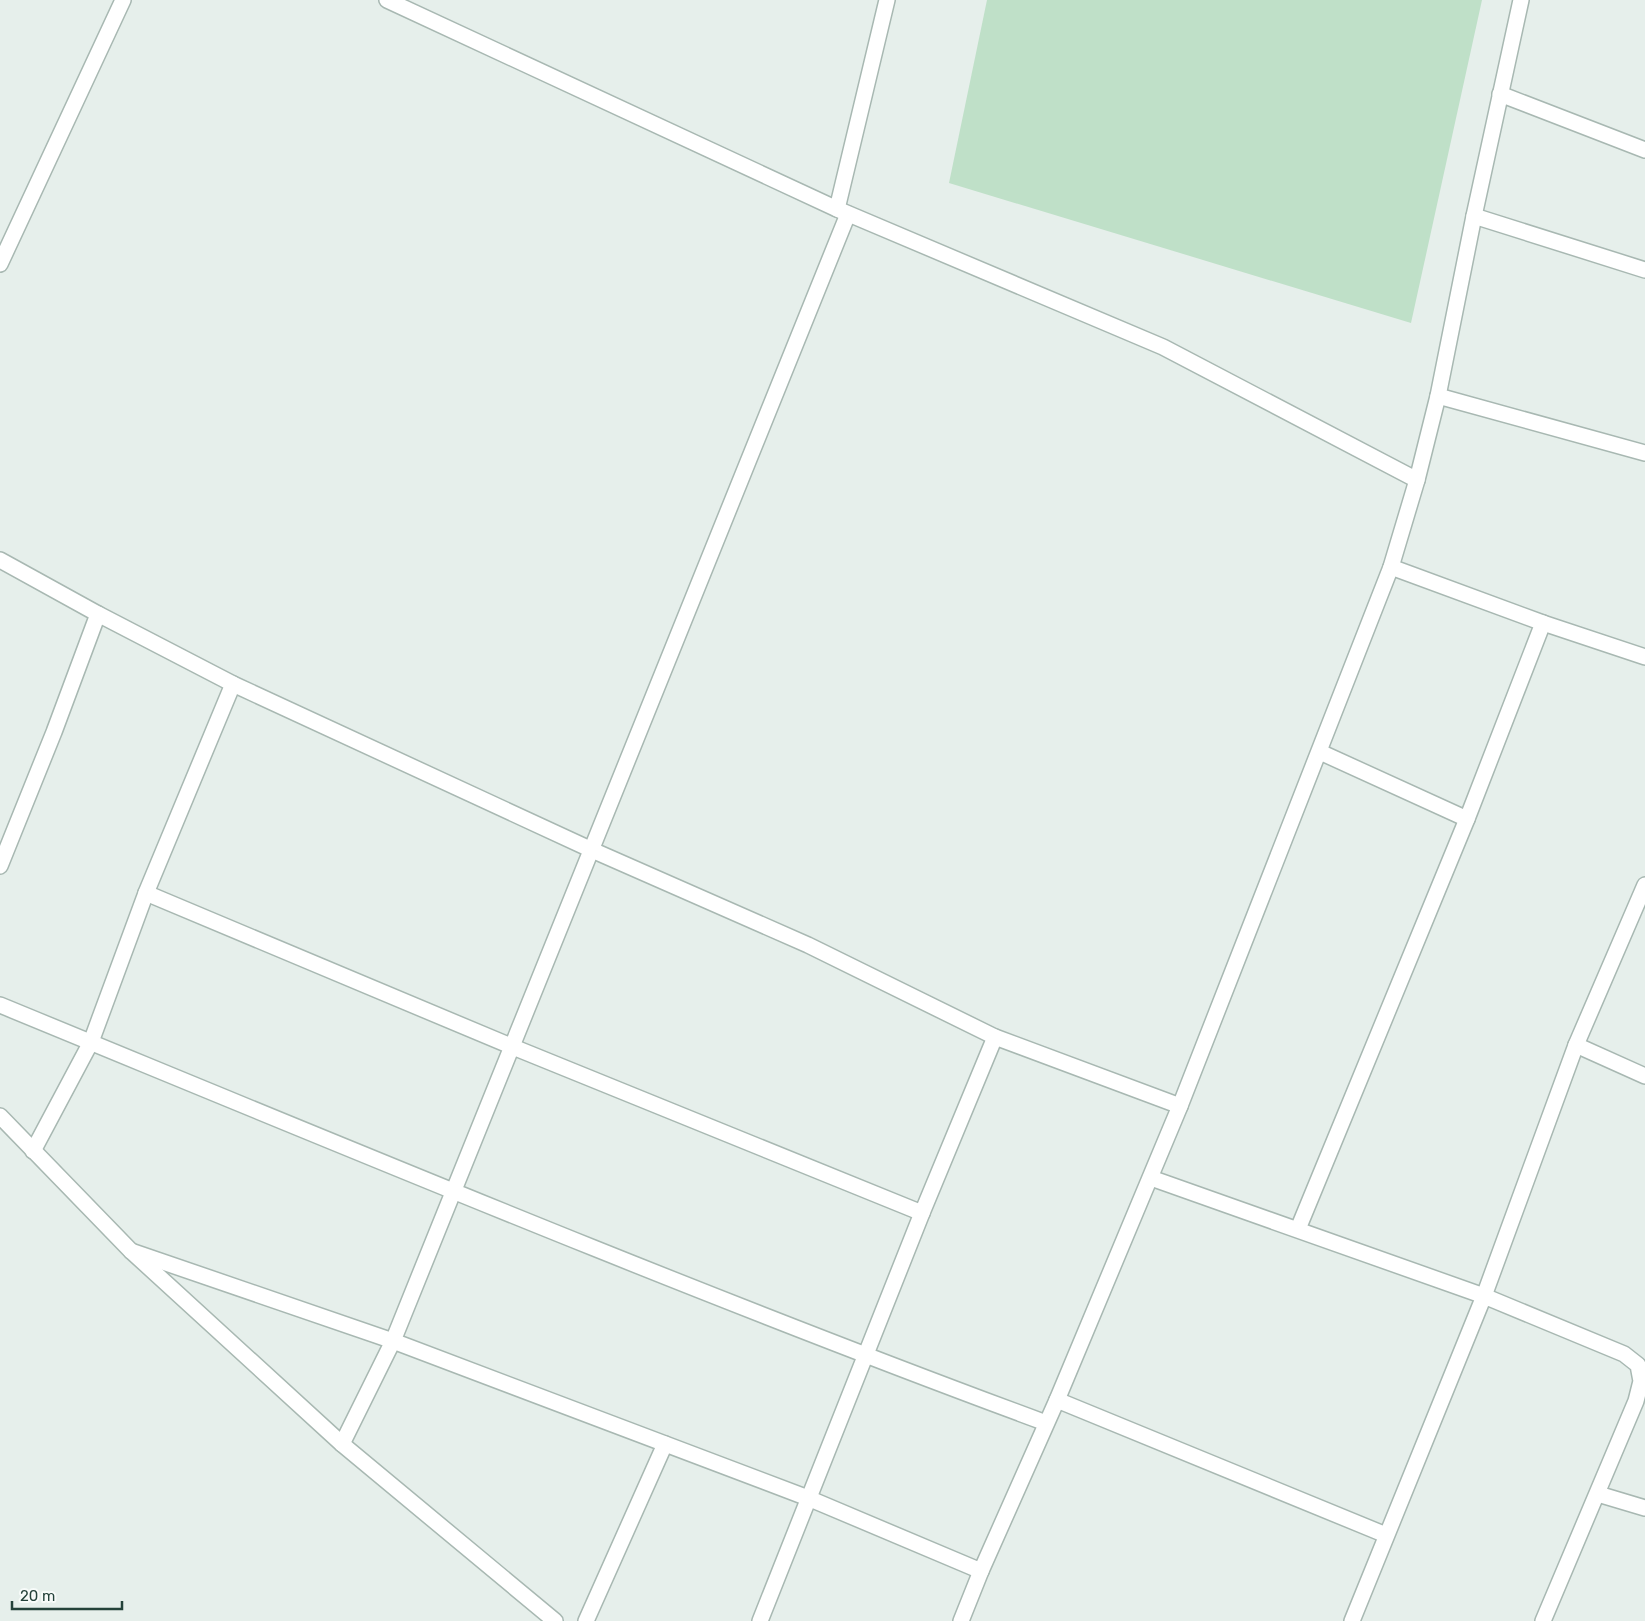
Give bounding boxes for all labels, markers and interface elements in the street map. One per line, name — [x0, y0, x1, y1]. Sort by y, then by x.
scale bar — [12, 1578, 122, 1610]
text: 20 m — [20, 1587, 55, 1605]

